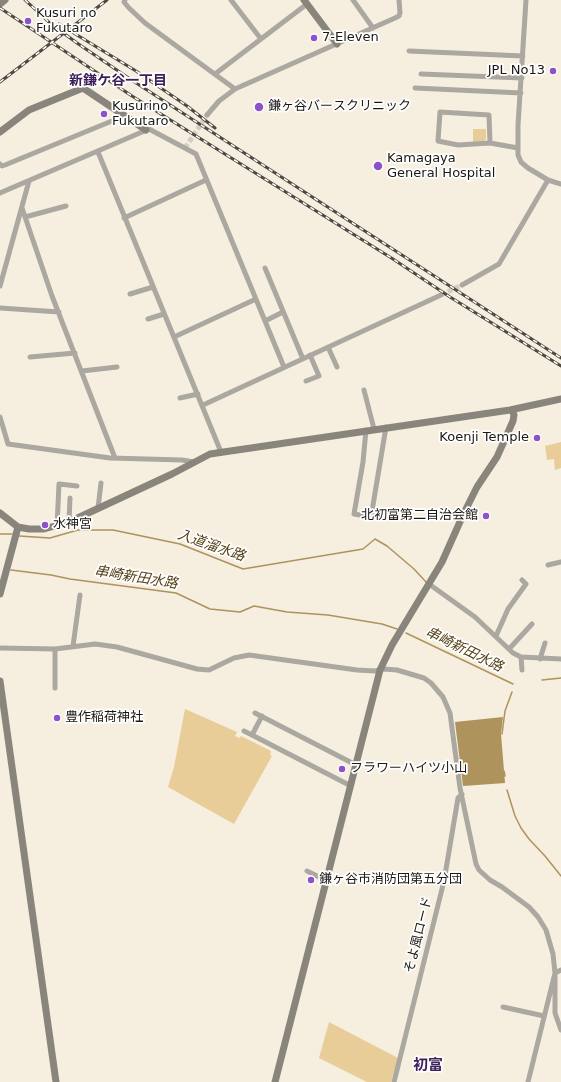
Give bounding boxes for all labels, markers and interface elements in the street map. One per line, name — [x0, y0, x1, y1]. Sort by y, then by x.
place label: Kusuri no Fukutaro — [36, 6, 96, 37]
marker: Kusuri no Fukutaro — [23, 16, 33, 26]
place label: 7-Eleven — [322, 30, 379, 46]
marker: 7-Eleven — [309, 33, 319, 43]
place label: JPL No13 — [488, 63, 545, 79]
marker: JPL No13 — [548, 66, 558, 76]
district label: 新鎌ケ谷一丁目 — [69, 73, 167, 89]
place label: Kusurino Fukutaro — [112, 99, 168, 130]
place label: 鎌ヶ谷バースクリニック — [268, 99, 411, 115]
marker: 鎌ヶ谷バースクリニック — [253, 101, 265, 113]
marker: Kusurino Fukutaro — [99, 109, 109, 119]
place label: Kamagaya General Hospital — [387, 151, 495, 182]
marker: Kamagaya General Hospital — [372, 160, 384, 172]
place label: Koenji Temple — [439, 430, 529, 446]
marker: Koenji Temple — [532, 433, 542, 443]
place label: 北初富第二自治会館 — [361, 508, 478, 524]
marker: 北初富第二自治会館 — [481, 511, 491, 521]
place label: 水神宮 — [53, 517, 92, 533]
marker: 水神宮 — [40, 520, 50, 530]
water label: 入道溜水路 — [175, 527, 247, 565]
water label: 串崎新田水路 — [93, 563, 179, 593]
water label: 串崎新田水路 — [423, 624, 505, 676]
place label: 豊作稲荷神社 — [65, 710, 143, 726]
marker: 豊作稲荷神社 — [52, 713, 62, 723]
place label: フラワーハイツ小山 — [350, 761, 467, 777]
marker: フラワーハイツ小山 — [337, 764, 347, 774]
place label: 鎌ヶ谷市消防団第五分団 — [319, 872, 462, 888]
marker: 鎌ヶ谷市消防団第五分団 — [306, 875, 316, 885]
street label: そよ風ロード — [402, 895, 436, 975]
district label: 初富 — [413, 1057, 443, 1075]

